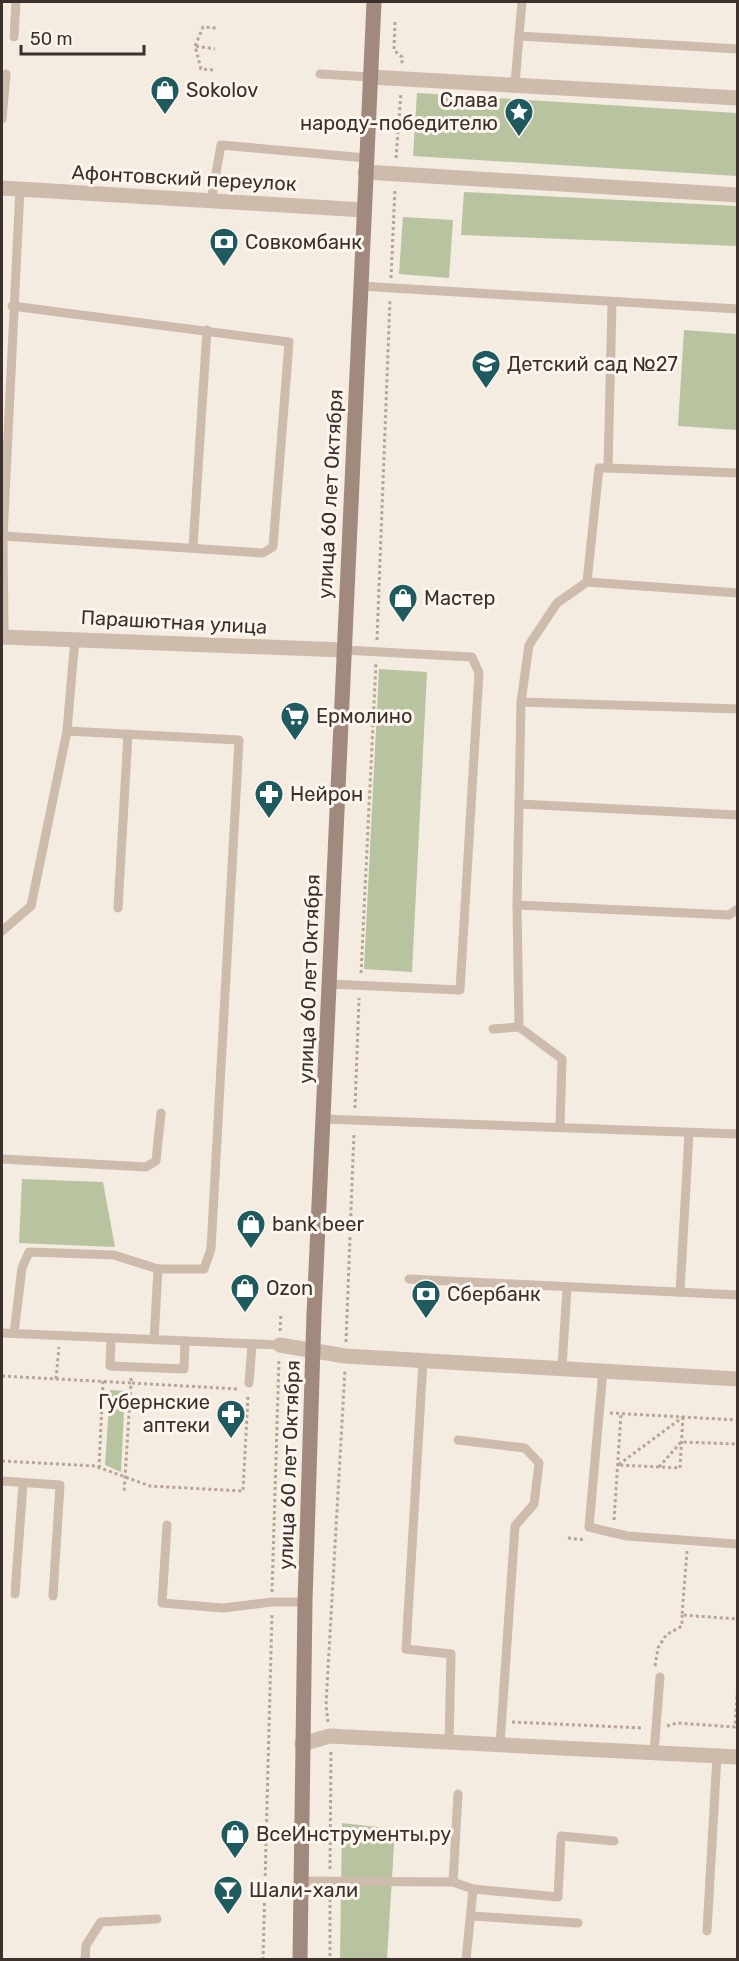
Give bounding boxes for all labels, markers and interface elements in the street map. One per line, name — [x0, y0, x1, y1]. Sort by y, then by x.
scale bar — [21, 18, 144, 56]
text: 50 m — [30, 28, 73, 50]
shop icon: Sokolov — [149, 74, 181, 116]
place label: Sokolov — [186, 78, 258, 102]
place label: Слава народу-победителю — [300, 88, 498, 135]
place icon: Слава народу-победителю — [503, 96, 535, 138]
street label: Афонтовский переулок — [71, 160, 297, 196]
bank icon: Совкомбанк — [208, 226, 240, 268]
place label: Совкомбанк — [245, 230, 362, 254]
school or university icon: Детский сад №27 — [470, 348, 502, 390]
place label: Детский сад №27 — [507, 352, 678, 376]
street label: улица 60 лет Октября — [313, 389, 347, 599]
shop icon: Мастер — [387, 582, 419, 624]
place label: Мастер — [424, 586, 495, 610]
street label: Парашютная улица — [80, 605, 268, 639]
supermarket icon: Ермолино — [279, 700, 311, 742]
place label: Ермолино — [316, 704, 412, 728]
pharmacy icon: Нейрон — [253, 778, 285, 820]
place label: Нейрон — [290, 782, 363, 806]
street label: улица 60 лет Октября — [293, 874, 325, 1084]
shop icon: bank beer — [235, 1208, 267, 1250]
place label: bank beer — [272, 1212, 364, 1236]
shop icon: Ozon — [229, 1272, 261, 1314]
place label: Ozon — [266, 1276, 313, 1300]
bank icon: Сбербанк — [410, 1278, 442, 1320]
place label: Сбербанк — [447, 1282, 541, 1306]
street label: улица 60 лет Октября — [273, 1360, 305, 1570]
place label: Губернские аптеки — [98, 1390, 210, 1437]
pharmacy icon: Губернские аптеки — [215, 1398, 247, 1440]
shop icon: ВсеИнструменты.ру — [219, 1818, 251, 1860]
place label: ВсеИнструменты.ру — [256, 1822, 451, 1846]
bar icon: Шали-хали — [212, 1874, 244, 1916]
place label: Шали-хали — [249, 1878, 358, 1902]

